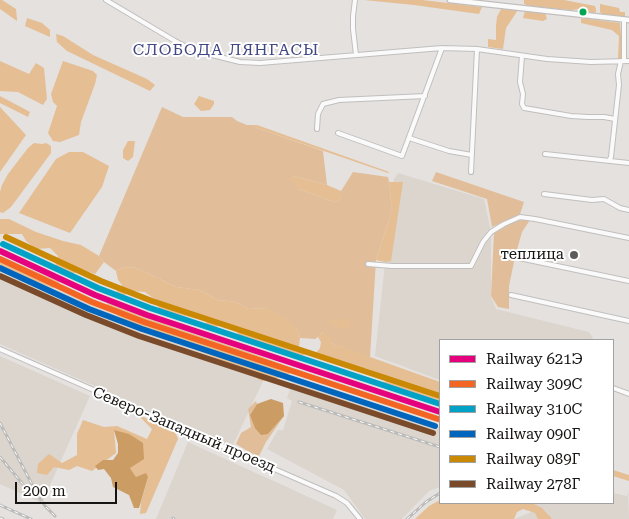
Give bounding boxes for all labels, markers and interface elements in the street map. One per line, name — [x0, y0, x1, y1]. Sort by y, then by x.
unlabelled marker — [578, 7, 588, 17]
district label: СЛОБОДА ЛЯНГАСЫ — [131, 40, 321, 60]
place label: теплица — [500, 246, 564, 264]
marker: теплица — [568, 249, 580, 261]
legend — [439, 339, 614, 504]
text: Railway 621Э — [486, 350, 583, 368]
text: Railway 309С — [486, 375, 582, 393]
street label: Северо-Западный проезд — [90, 383, 278, 477]
text: Railway 310С — [486, 400, 582, 418]
text: Railway 090Г — [486, 425, 580, 443]
text: Railway 089Г — [486, 450, 580, 468]
scale bar — [18, 472, 120, 504]
text: Railway 278Г — [486, 475, 580, 493]
text: 200 m — [23, 482, 66, 500]

